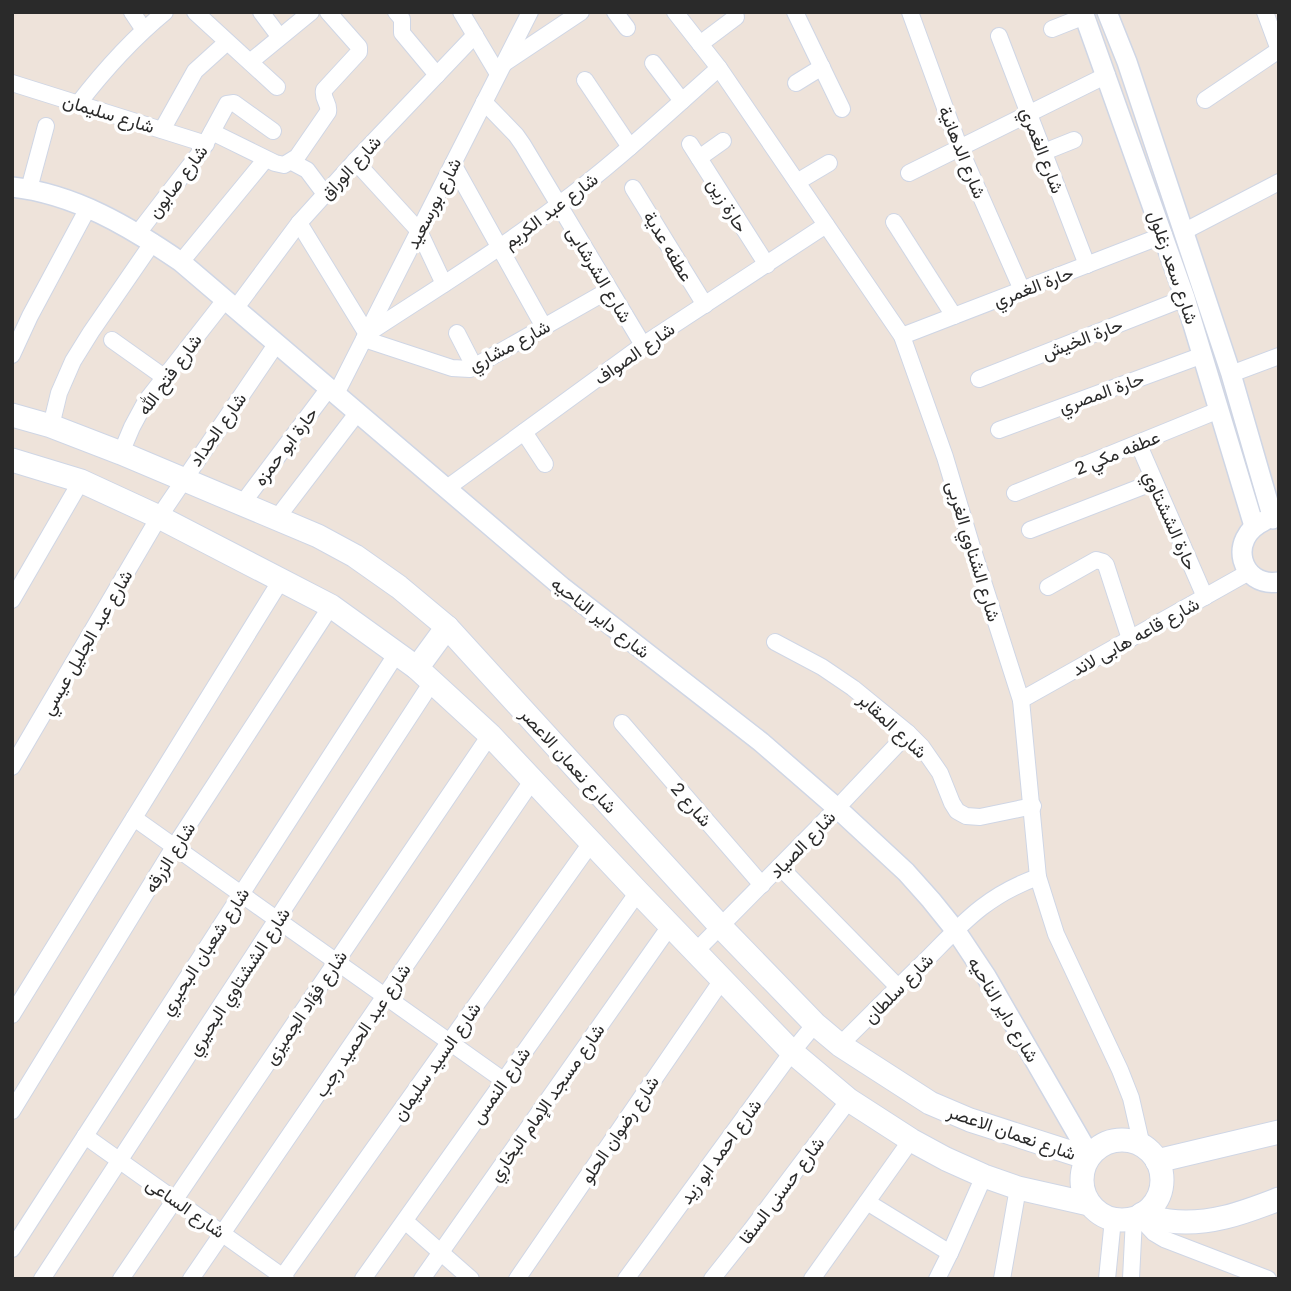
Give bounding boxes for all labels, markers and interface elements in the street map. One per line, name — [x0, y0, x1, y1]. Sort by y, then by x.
street label: شارع سليمان — [60, 89, 157, 139]
street label: شارع الدهانية — [933, 103, 992, 202]
street label: شارع الغمري — [1012, 104, 1069, 198]
street label: شارع الوراق — [315, 130, 387, 205]
street label: شارع صابون — [142, 140, 213, 223]
street label: شارع بورسعيد — [401, 154, 467, 253]
street label: شارع عبد الكريم — [498, 167, 603, 254]
street label: حارة زين — [702, 174, 753, 237]
street label: عطفه عدية — [639, 207, 699, 285]
street label: شارع سعد زغلول — [1142, 207, 1204, 327]
street label: شارع الشرشابى — [561, 222, 637, 327]
street label: حارة الغمري — [990, 261, 1078, 316]
street label: حارة الخيش — [1038, 313, 1126, 364]
street label: شارع مشاري — [465, 314, 556, 380]
street label: شارع الصواف — [589, 317, 680, 390]
street label: شارع فتح الله — [132, 329, 207, 420]
street label: حارة المصري — [1055, 366, 1148, 422]
street label: شارع الحداد — [184, 388, 252, 471]
street label: حارة ابو حمزه — [248, 402, 322, 490]
street label: عطفه مكي 2 — [1071, 425, 1165, 484]
street label: حارة الششتاوي — [1135, 467, 1203, 575]
street label: شارع الشناوي الغربى — [937, 478, 1006, 626]
street label: شارع عبد الجليل عيسي — [35, 565, 141, 721]
street label: شارع داير الناحيه — [546, 572, 655, 664]
street label: شارع قاعه هابى لاند — [1067, 592, 1203, 682]
street label: شارع المقابر — [852, 687, 932, 764]
street label: شارع نعمان الاعصر — [514, 702, 622, 819]
street label: شارع 2 — [665, 777, 717, 832]
street label: شارع الصياد — [764, 806, 841, 884]
street label: شارع الزرقه — [139, 818, 201, 897]
street label: شارع شعبان البحيري — [155, 883, 258, 1022]
street label: شارع الششتاوي البحيري — [182, 903, 298, 1062]
street label: شارع فؤاد الجميزى — [259, 946, 353, 1069]
street label: شارع سلطان — [859, 949, 939, 1029]
street label: شارع داير الناحيه — [962, 952, 1044, 1067]
street label: شارع عبد الحميد رجب — [309, 959, 417, 1102]
street label: شارع السيد سليمان — [387, 998, 487, 1126]
street label: شارع مسجد الإمام البخاري — [483, 1019, 613, 1188]
street label: شارع النمس — [466, 1042, 536, 1129]
street label: شارع رضوان الحلو — [575, 1071, 665, 1188]
street label: شارع احمد ابو زيد — [674, 1094, 767, 1209]
street label: شارع نعمان الاعصر — [943, 1099, 1079, 1166]
street label: شارع حسنى السقا — [734, 1132, 830, 1249]
street label: شارع الساعى — [141, 1172, 230, 1244]

